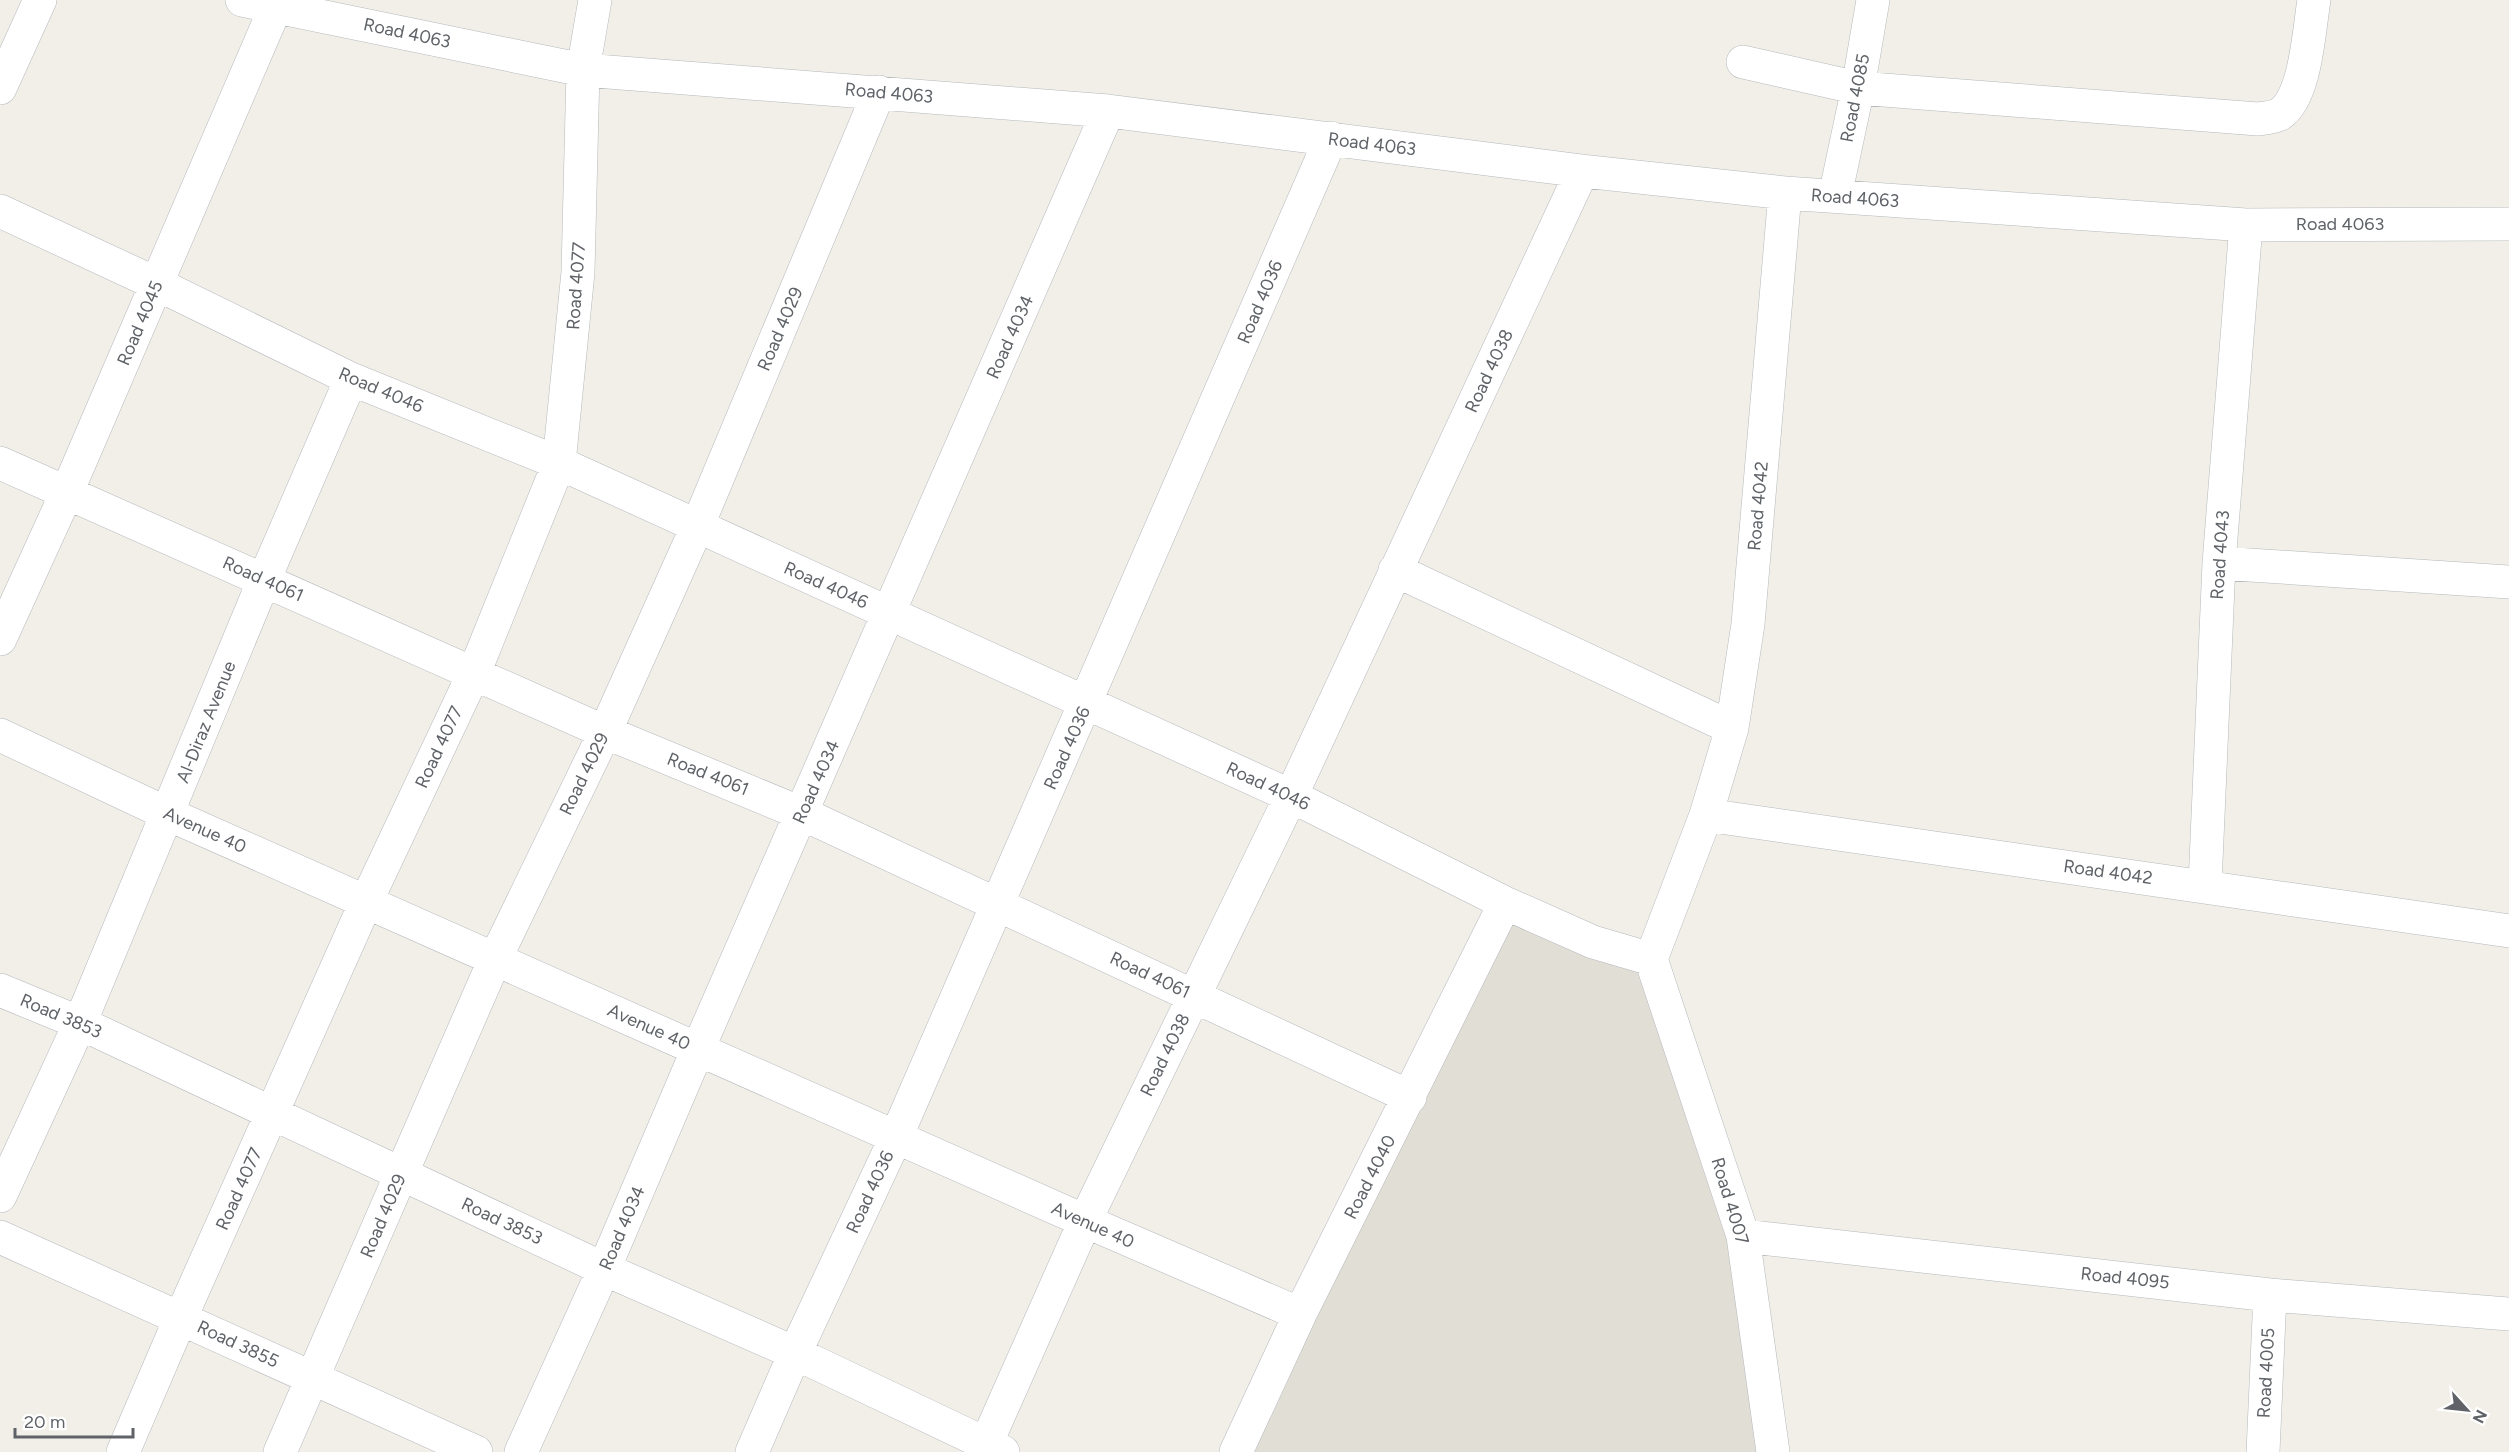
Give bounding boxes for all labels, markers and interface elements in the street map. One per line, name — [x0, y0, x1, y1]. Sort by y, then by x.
street label: Road 4063 — [361, 13, 453, 53]
street label: Road 4085 — [1836, 52, 1874, 144]
street label: Road 4063 — [844, 78, 934, 108]
street label: Road 4063 — [1327, 128, 1417, 160]
street label: Road 4063 — [1810, 184, 1900, 212]
street label: Road 4063 — [2296, 213, 2384, 235]
street label: Road 4077 — [562, 241, 590, 331]
street label: Road 4036 — [1233, 257, 1287, 347]
street label: Road 4045 — [112, 277, 168, 369]
street label: Road 4029 — [753, 284, 807, 374]
street label: Road 4034 — [982, 292, 1038, 382]
street label: Road 4038 — [1460, 326, 1518, 416]
street label: Road 4046 — [335, 362, 427, 418]
street label: Road 4042 — [1743, 460, 1773, 552]
street label: Road 4043 — [2206, 510, 2234, 600]
street label: Road 4061 — [219, 551, 307, 607]
street label: Road 4046 — [780, 557, 872, 613]
street label: Al-Diraz Avenue — [172, 658, 241, 786]
street label: Road 4077 — [410, 702, 468, 791]
street label: Road 4036 — [1039, 703, 1095, 793]
street label: Road 4029 — [555, 729, 613, 819]
street label: Road 4034 — [788, 737, 844, 827]
street label: Road 4061 — [664, 748, 752, 800]
street label: Road 4046 — [1223, 757, 1313, 815]
street label: Avenue 40 — [160, 802, 250, 858]
street label: Road 4042 — [2062, 855, 2154, 889]
street label: Road 4061 — [1106, 947, 1194, 1003]
street label: Road 3853 — [17, 989, 105, 1043]
street label: Avenue 40 — [604, 999, 694, 1055]
street label: Road 4038 — [1136, 1010, 1194, 1100]
street label: Road 4040 — [1339, 1131, 1401, 1223]
street label: Road 4077 — [211, 1144, 267, 1234]
street label: Road 4036 — [841, 1147, 899, 1237]
street label: Road 4007 — [1706, 1155, 1754, 1247]
street label: Road 4029 — [356, 1171, 410, 1261]
street label: Road 4034 — [594, 1182, 650, 1274]
street label: Road 3853 — [458, 1193, 546, 1249]
street label: Avenue 40 — [1048, 1197, 1138, 1253]
street label: Road 4095 — [2080, 1262, 2170, 1294]
street label: Road 3855 — [194, 1316, 282, 1372]
street label: Road 4005 — [2253, 1327, 2279, 1419]
north arrow — [2437, 1380, 2497, 1440]
scale bar — [15, 1401, 134, 1439]
text: N — [2469, 1407, 2491, 1426]
text: 20 m — [24, 1411, 65, 1433]

